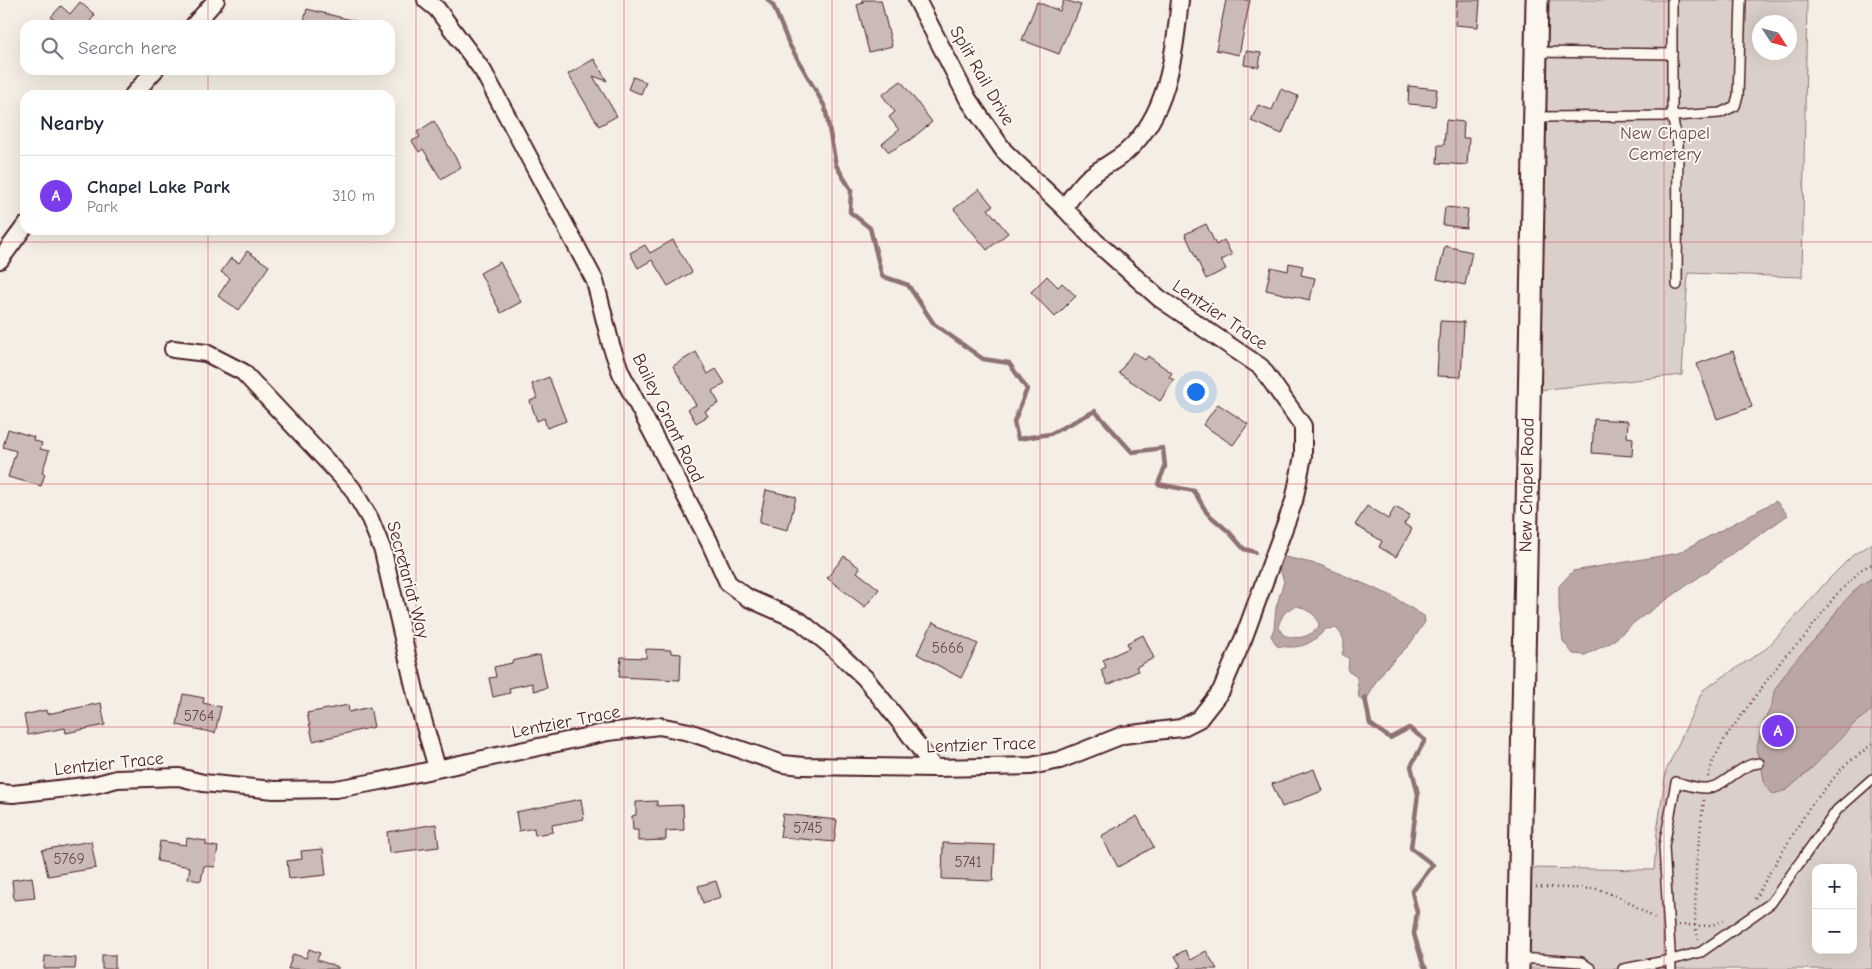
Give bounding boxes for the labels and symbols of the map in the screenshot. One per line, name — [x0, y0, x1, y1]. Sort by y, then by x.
north arrow — [1752, 15, 1797, 60]
street label: Split Rail Drive — [945, 23, 1019, 129]
park label: New Chapel Cemetery — [1620, 123, 1710, 165]
street label: Lentzier Trace — [1168, 276, 1272, 354]
street label: Bailey Grant Road — [628, 350, 708, 486]
your location — [1183, 379, 1209, 405]
street label: New Chapel Road — [1515, 417, 1539, 553]
street label: Secretariat Way — [382, 519, 434, 642]
house number: 5666 — [932, 639, 964, 657]
street label: Lentzier Trace — [510, 701, 622, 743]
house number: 5764 — [184, 707, 214, 725]
pin: A — [1762, 712, 1794, 750]
street label: Lentzier Trace — [926, 733, 1036, 757]
street label: Lentzier Trace — [53, 748, 165, 780]
house number: 5745 — [793, 819, 823, 837]
house number: 5769 — [53, 850, 85, 868]
house number: 5741 — [954, 853, 982, 871]

